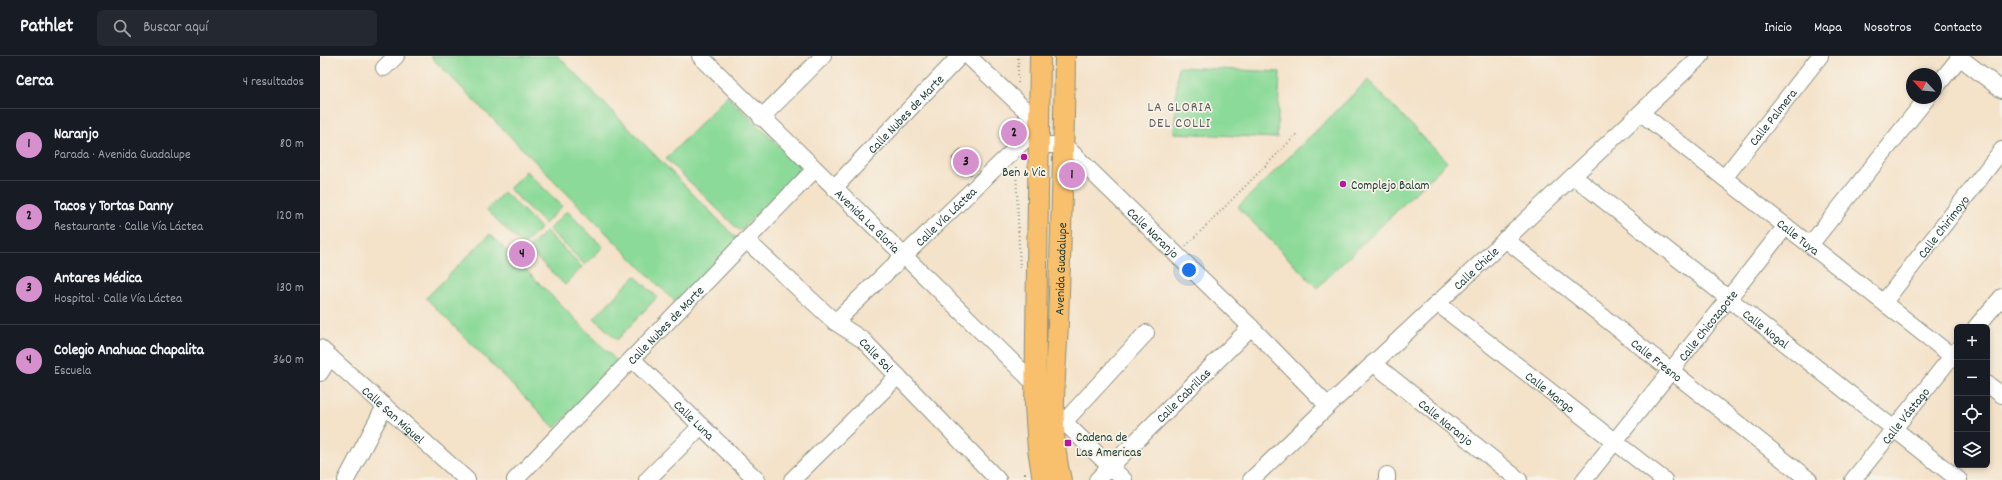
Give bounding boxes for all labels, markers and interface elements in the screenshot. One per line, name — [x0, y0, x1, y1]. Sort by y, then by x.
search box — [97, 10, 377, 46]
text: Pathlet — [20, 14, 73, 41]
icon: search — [111, 17, 133, 39]
text: Buscar aquí — [143, 17, 208, 39]
text: Inicio — [1764, 18, 1792, 38]
text: Mapa — [1814, 18, 1842, 38]
text: Nosotros — [1864, 18, 1912, 38]
text: Contacto — [1934, 18, 1982, 38]
north arrow — [1906, 68, 1942, 104]
text: Cerca — [16, 70, 53, 94]
street label: Calle Nubes de Marte — [864, 71, 950, 159]
text: 4 resultados — [243, 73, 304, 92]
street label: Calle Palmera — [1746, 85, 1803, 151]
district label: LA GLORIA DEL COLLI — [1147, 98, 1213, 134]
pin: 2 — [1001, 118, 1027, 148]
text: Naranjo — [54, 124, 99, 146]
text: 1 — [28, 135, 30, 154]
text: 80 m — [280, 135, 304, 154]
text: Parada · Avenida Guadalupe — [54, 146, 191, 165]
pin: 3 — [953, 147, 979, 177]
marker: Ben & Vic — [1019, 152, 1029, 162]
pin: 1 — [1059, 160, 1085, 190]
place label: Ben & Vic — [1002, 164, 1046, 183]
place label: Complejo Balam — [1351, 177, 1430, 196]
marker: Complejo Balam — [1338, 179, 1348, 189]
street label: Calle Vía Láctea — [912, 183, 983, 252]
street label: Avenida La Gloria — [829, 186, 904, 259]
street label: Calle Chirimoyo — [1914, 192, 1976, 263]
text: Tacos y Tortas Danny — [54, 196, 173, 218]
street label: Calle Naranjo — [1121, 204, 1182, 264]
text: 2 — [26, 207, 32, 226]
text: 120 m — [276, 207, 304, 226]
street label: Calle Tuya — [1772, 215, 1823, 261]
text: Restaurante · Calle Vía Láctea — [54, 218, 203, 237]
street label: Avenida Guadalupe — [1051, 222, 1073, 316]
pin: 4 — [509, 239, 535, 269]
street label: Calle Chicle — [1450, 243, 1504, 296]
your location — [1179, 260, 1199, 280]
text: Antares Médica — [54, 268, 142, 290]
text: 3 — [26, 279, 32, 298]
text: 130 m — [276, 279, 304, 298]
street label: Calle Nubes de Marte — [624, 282, 710, 370]
street label: Calle Chicozapote — [1675, 287, 1744, 366]
text: Hospital · Calle Vía Láctea — [54, 290, 182, 309]
street label: Calle Nogal — [1737, 306, 1792, 355]
map controls — [1954, 324, 1990, 468]
button: + — [1954, 324, 1990, 360]
street label: Calle Sol — [853, 334, 896, 378]
street label: Calle Fresno — [1626, 335, 1685, 388]
text: Colegio Anahuac Chapalita — [54, 340, 204, 362]
text: 4 — [26, 351, 32, 370]
text: 360 m — [273, 351, 304, 370]
button: − — [1954, 360, 1990, 396]
text: Escuela — [54, 362, 91, 381]
street label: Calle Cabrillas — [1153, 365, 1216, 428]
street label: Calle Mango — [1520, 368, 1578, 419]
street label: Calle San Miguel — [356, 383, 428, 449]
street label: Calle Vástago — [1878, 384, 1936, 449]
street label: Calle Naranjo — [1413, 396, 1477, 452]
button: locate — [1954, 396, 1990, 432]
street label: Calle Luna — [668, 397, 718, 446]
place label: Cadena de Las Americas — [1076, 429, 1142, 463]
button: layers — [1954, 432, 1990, 468]
marker: Cadena de Las Americas — [1063, 438, 1073, 448]

